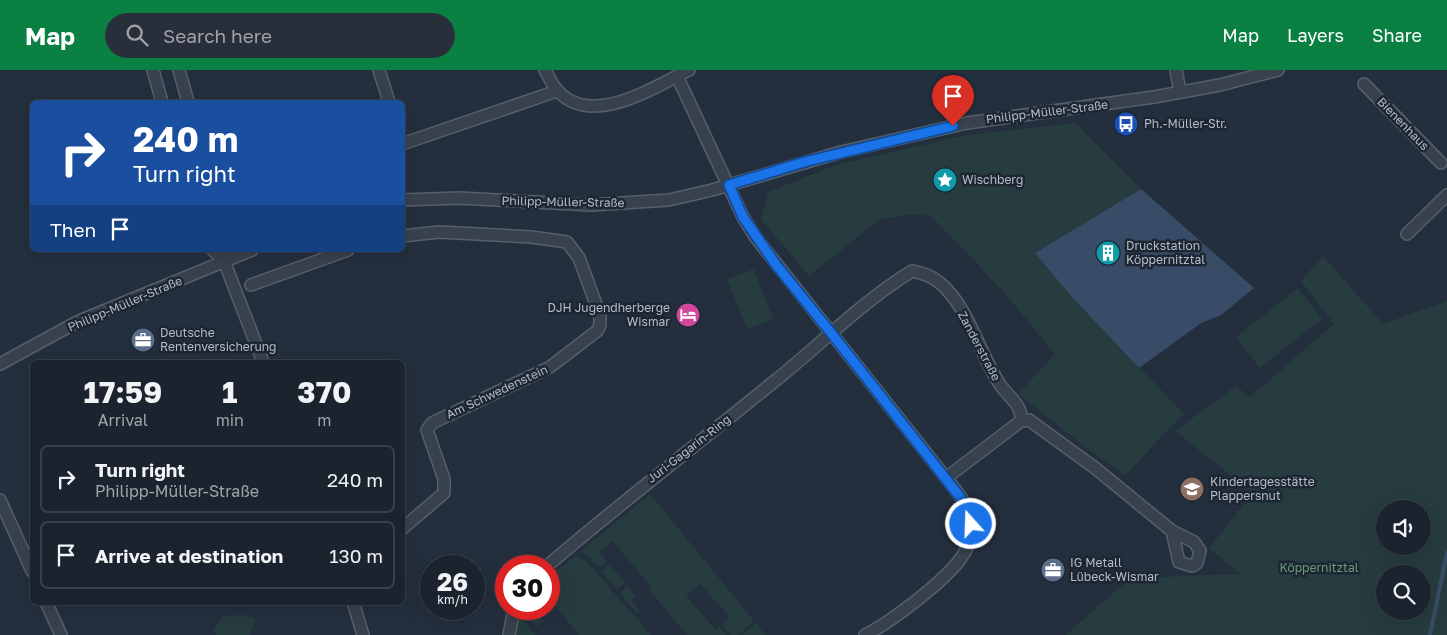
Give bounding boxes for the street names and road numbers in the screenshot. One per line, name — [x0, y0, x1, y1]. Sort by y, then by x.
street label: Bienenhaus — [1374, 94, 1432, 153]
street label: Philipp-Müller-Straße — [985, 97, 1109, 126]
street label: Philipp-Müller-Straße — [501, 193, 625, 210]
street label: Philipp-Müller-Straße — [65, 273, 184, 334]
street label: Zanderstraße — [955, 308, 1004, 383]
street label: Am Schwedenstein — [444, 361, 550, 422]
street label: Juri-Gagarin-Ring — [644, 411, 733, 486]

